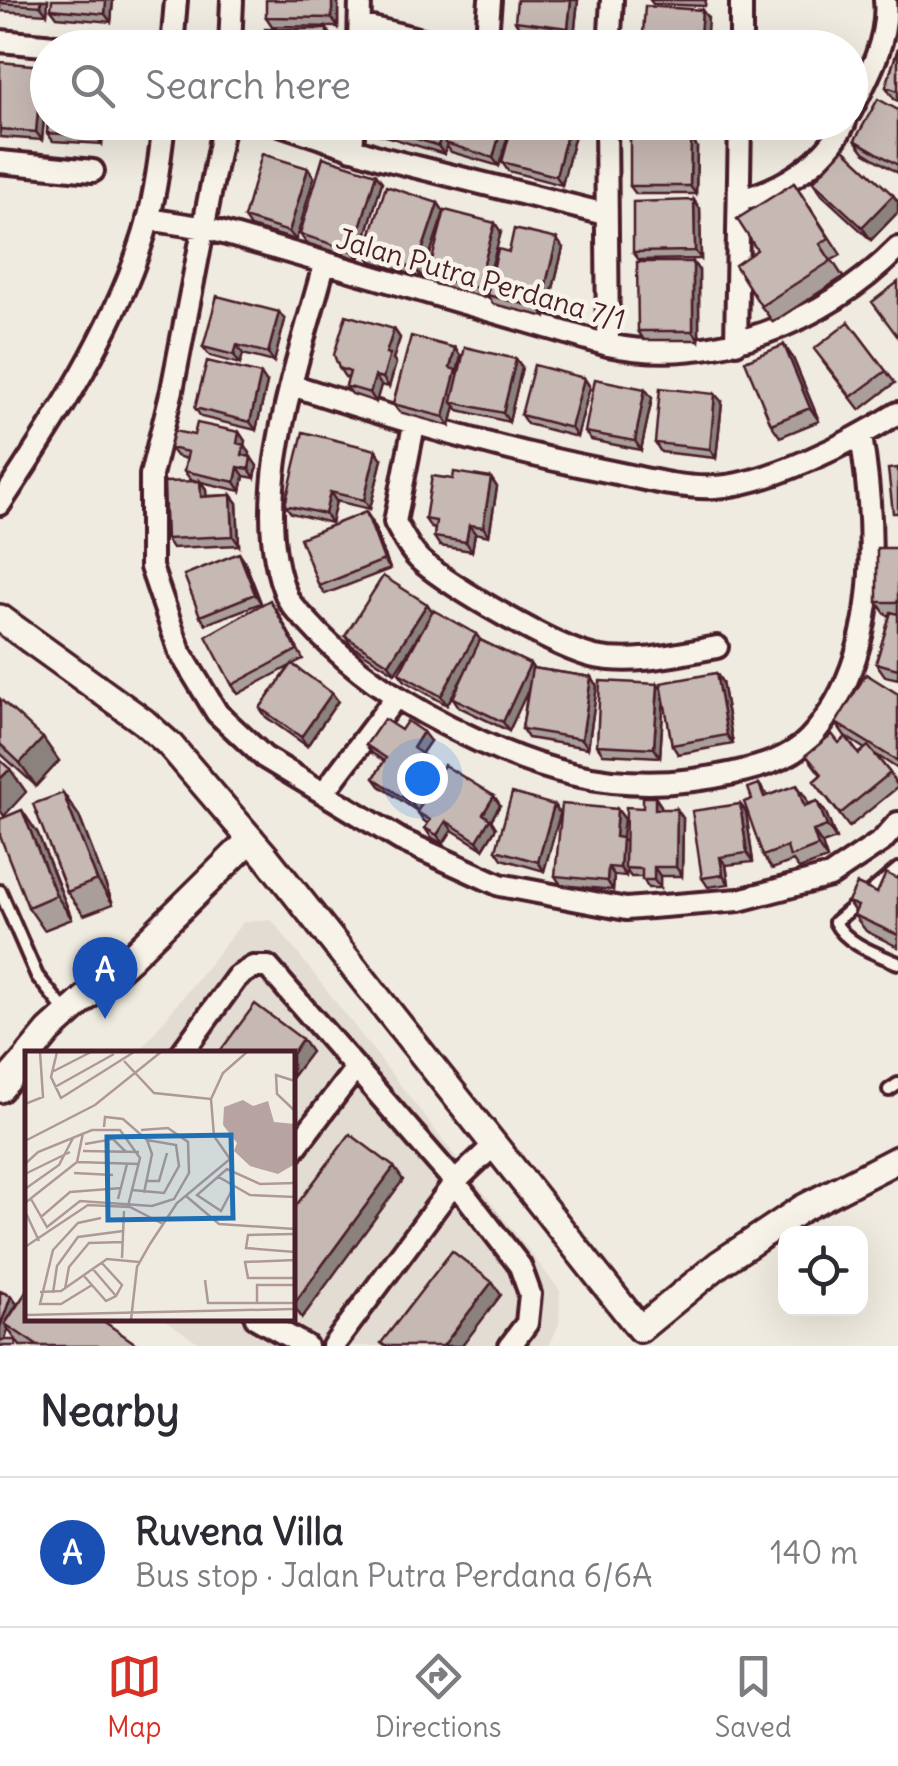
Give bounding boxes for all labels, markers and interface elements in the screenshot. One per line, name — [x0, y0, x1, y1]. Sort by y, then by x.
search box — [30, 30, 868, 140]
icon: search — [65, 58, 120, 113]
text: Search here — [145, 62, 351, 109]
street label: Jalan Putra Perdana 7/1 — [332, 220, 630, 338]
your location — [397, 753, 448, 804]
pin: A — [72, 936, 138, 1019]
inset map — [25, 1051, 295, 1321]
map controls — [778, 1226, 868, 1316]
button: locate — [778, 1226, 868, 1316]
text: Nearby — [40, 1385, 179, 1437]
text: Ruvena Villa — [135, 1508, 344, 1555]
text: A — [62, 1532, 83, 1573]
text: 140 m — [770, 1532, 858, 1573]
text: Bus stop · Jalan Putra Perdana 6/6A — [135, 1555, 653, 1596]
tab: Map — [107, 1649, 162, 1745]
tab: Directions — [375, 1649, 501, 1745]
tab: Saved — [715, 1649, 791, 1745]

